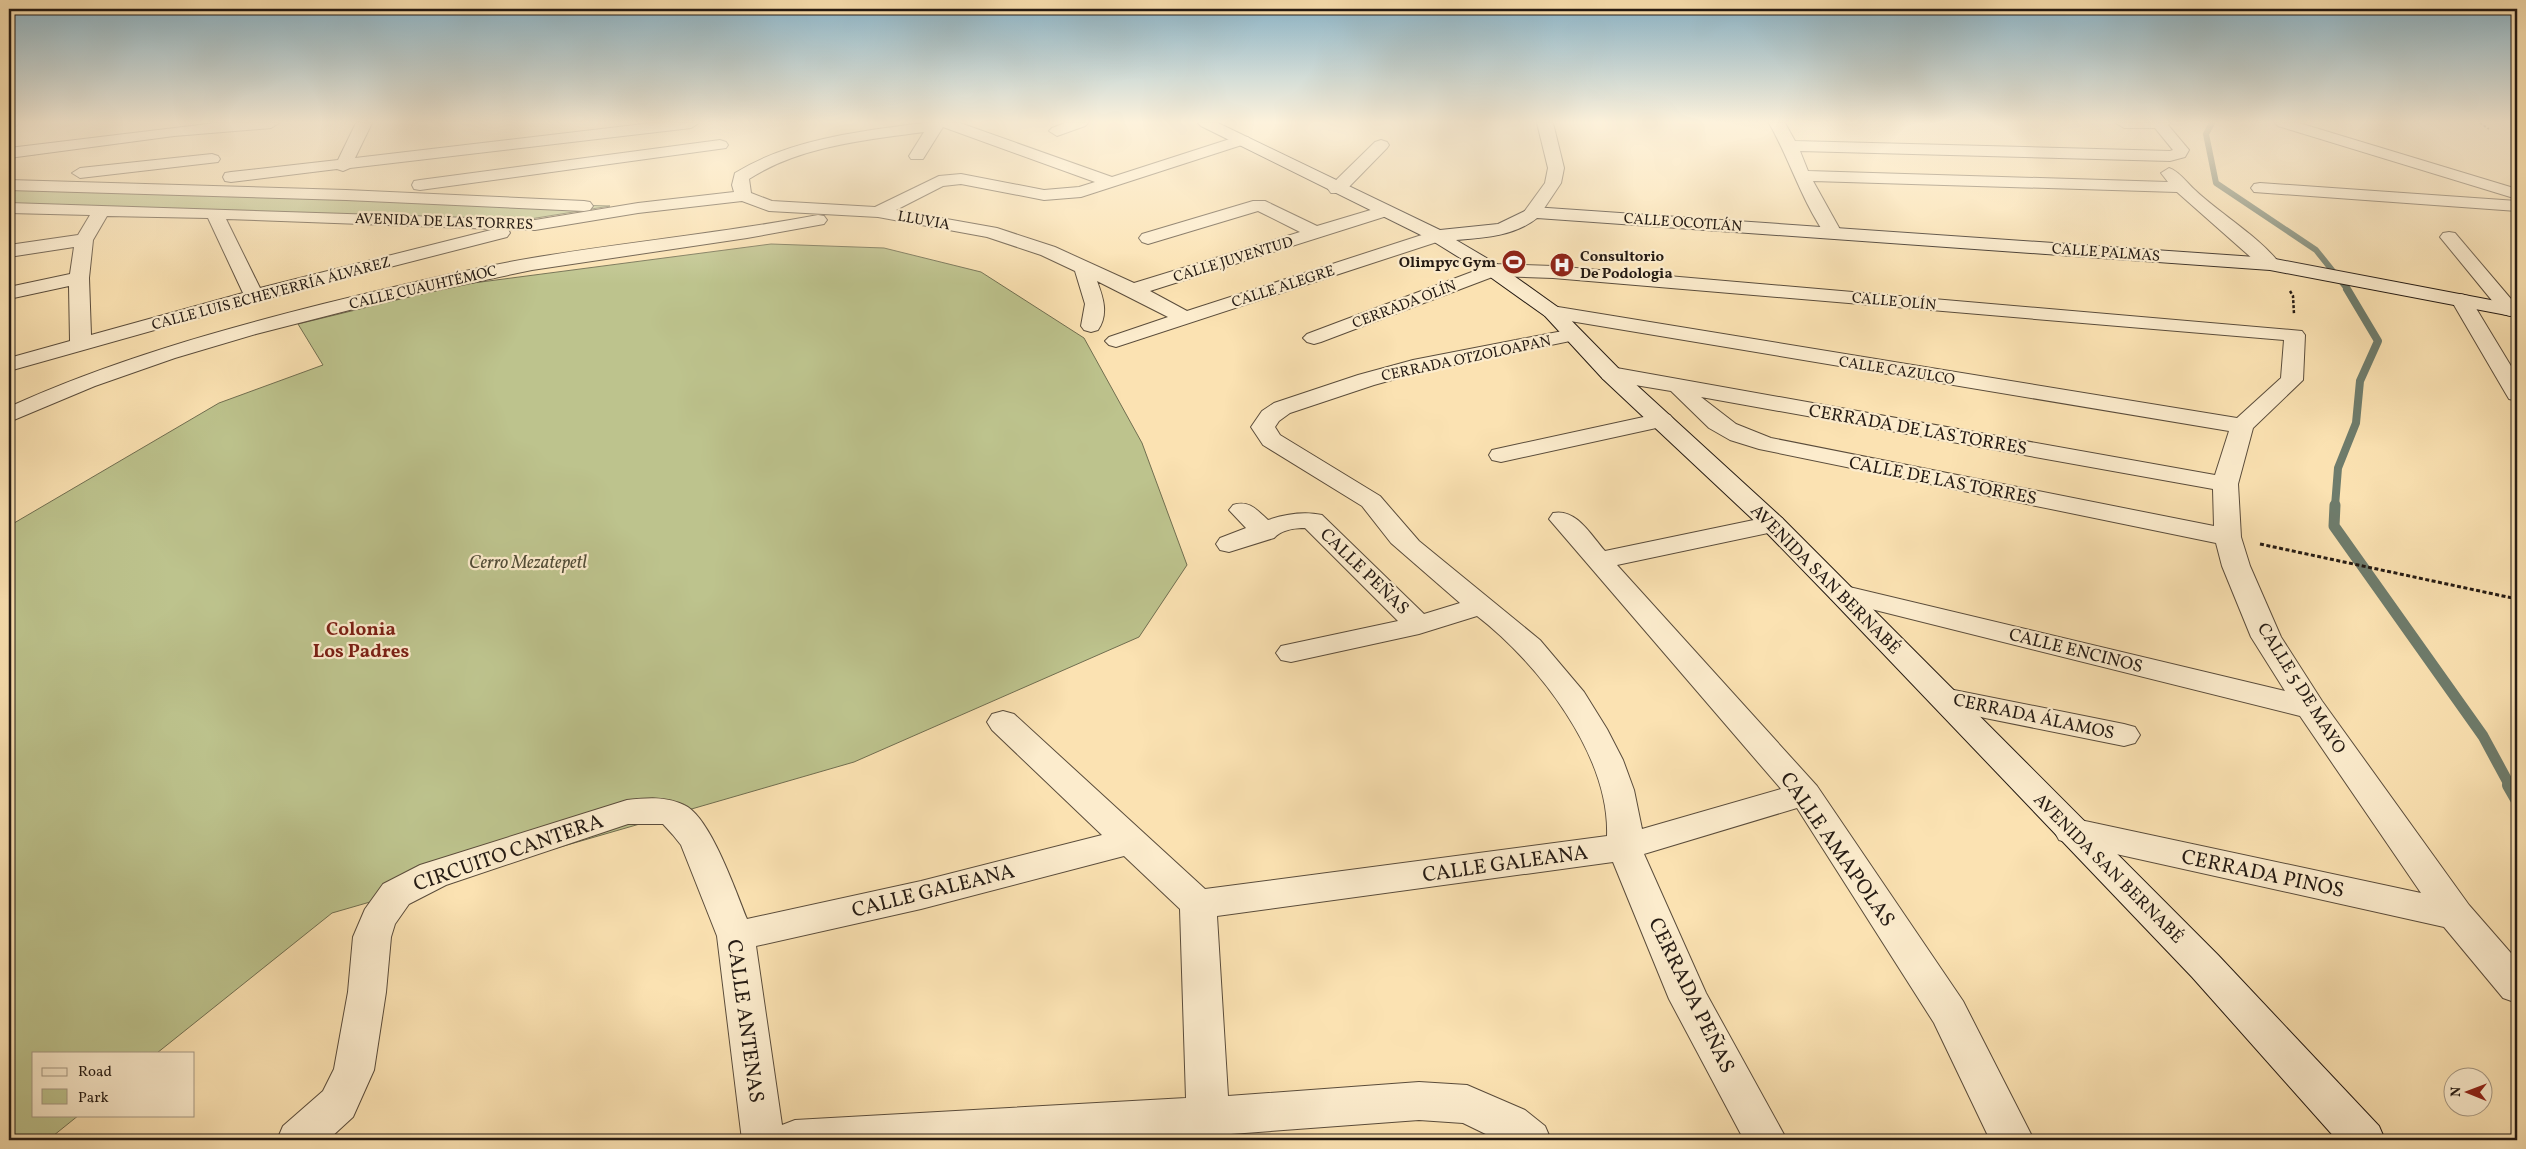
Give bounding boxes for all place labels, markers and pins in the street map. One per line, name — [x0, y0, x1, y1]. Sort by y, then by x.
place label: Consultorio De Podologia — [1580, 247, 1673, 285]
sports icon: Olimpyc Gym — [1501, 249, 1527, 275]
hospital icon: Consultorio De Podologia — [1549, 252, 1575, 278]
place label: Olimpyc Gym — [1399, 253, 1496, 274]

